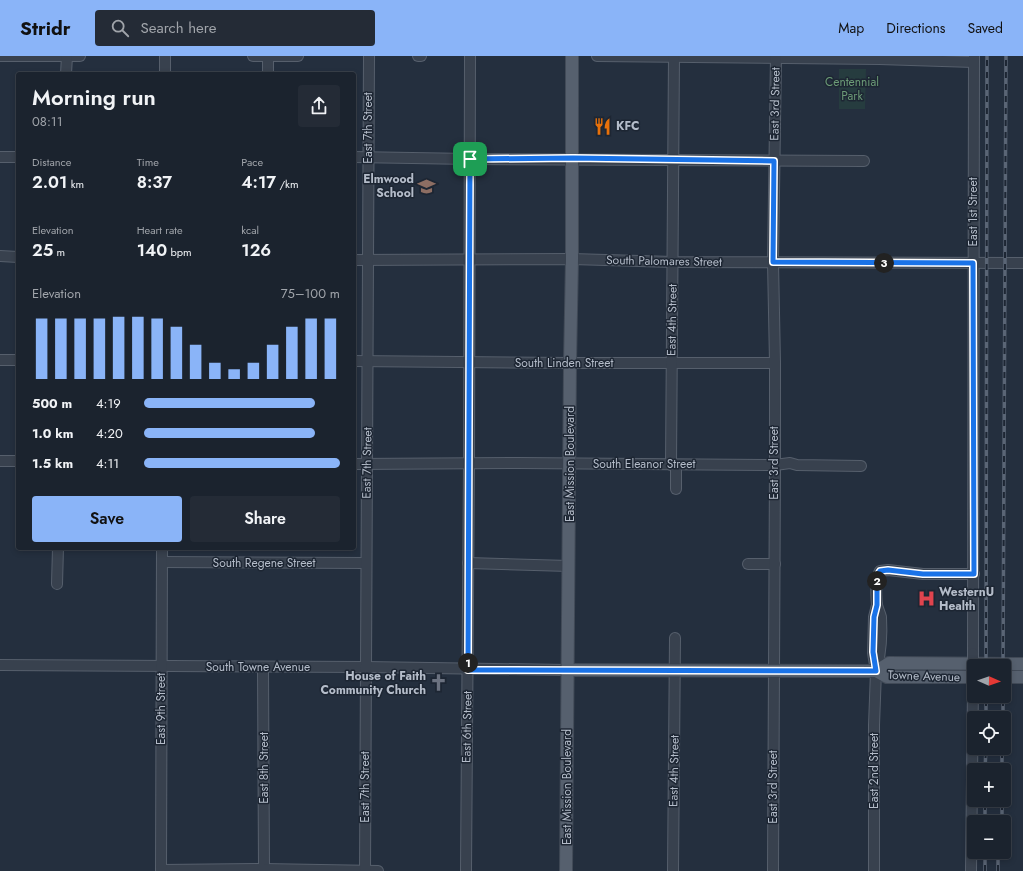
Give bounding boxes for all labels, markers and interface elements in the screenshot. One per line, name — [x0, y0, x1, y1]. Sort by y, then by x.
search box — [95, 10, 375, 46]
text: Stridr — [20, 15, 71, 42]
icon: search — [109, 17, 131, 39]
text: Search here — [141, 17, 216, 39]
text: Map — [838, 18, 864, 38]
text: Directions — [886, 18, 946, 38]
text: Saved — [968, 18, 1003, 38]
street label: East 3rd Street — [765, 67, 785, 141]
park label: Centennial Park — [825, 73, 879, 105]
text: Morning run — [32, 81, 156, 113]
button: share — [298, 85, 340, 127]
street label: East 7th Street — [359, 92, 377, 164]
text: 08:11 — [32, 112, 63, 131]
restaurant icon: KFC — [593, 116, 613, 136]
place label: KFC — [616, 117, 639, 135]
pin — [453, 142, 487, 176]
icon: arrive — [459, 148, 481, 170]
text: Distance — [32, 154, 71, 170]
text: Time — [137, 154, 159, 170]
text: Pace — [241, 154, 263, 170]
text: 2.01 — [32, 170, 67, 194]
text: 8:37 — [137, 170, 172, 194]
text: 4:17 — [241, 170, 276, 194]
place label: Elmwood School — [363, 170, 414, 202]
text: km — [67, 176, 84, 192]
text: /km — [276, 176, 299, 192]
school or university icon: Elmwood School — [417, 176, 437, 196]
street label: East 1st Street — [964, 177, 982, 247]
text: Elevation — [32, 222, 74, 238]
text: Heart rate — [137, 222, 183, 238]
text: kcal — [241, 222, 259, 238]
text: 25 — [32, 238, 53, 262]
text: 140 — [137, 238, 167, 262]
text: 126 — [241, 238, 271, 262]
text: m — [53, 244, 65, 260]
text: bpm — [167, 244, 192, 260]
street label: South Palomares Street — [606, 251, 722, 271]
pin: 3 — [874, 253, 894, 273]
text: 3 — [881, 255, 887, 271]
text: Elevation — [32, 284, 81, 303]
text: 75–100 m — [281, 284, 340, 303]
street label: East 4th Street — [662, 284, 682, 356]
street label: South Linden Street — [515, 354, 613, 372]
text: 500 m — [32, 394, 72, 413]
text: 4:19 — [96, 394, 121, 413]
street label: East Mission Boulevard — [561, 406, 579, 522]
text: 1.0 km — [32, 424, 73, 443]
text: 4:20 — [96, 424, 123, 443]
street label: East 3rd Street — [765, 426, 783, 500]
street label: East 7th Street — [357, 427, 377, 499]
text: 1.5 km — [32, 454, 73, 473]
text: 4:11 — [96, 454, 119, 473]
street label: South Eleanor Street — [593, 455, 695, 473]
button: Save — [32, 496, 182, 542]
button: Share — [190, 496, 340, 542]
street label: South Regene Street — [213, 554, 316, 572]
pin: 2 — [867, 571, 887, 591]
text: 2 — [873, 573, 881, 589]
place label: WesternU Health — [939, 583, 994, 615]
hospital icon: WesternU Health — [916, 589, 936, 609]
pin: 1 — [458, 653, 478, 673]
text: 1 — [465, 655, 471, 671]
street label: South Towne Avenue — [206, 658, 310, 676]
north arrow — [967, 659, 1011, 703]
map controls — [967, 659, 1011, 859]
street label: Towne Avenue — [888, 666, 960, 686]
place label: House of Faith Community Church — [320, 667, 426, 699]
street label: East 9th Street — [152, 673, 170, 745]
church icon: House of Faith Community Church — [429, 673, 449, 693]
street label: East 6th Street — [457, 691, 477, 763]
button: locate — [967, 711, 1011, 755]
street label: East Mission Boulevard — [558, 729, 576, 845]
street label: East 8th Street — [255, 732, 273, 804]
street label: East 2nd Street — [865, 733, 883, 809]
street label: East 4th Street — [664, 735, 684, 807]
street label: East 3rd Street — [764, 750, 782, 824]
street label: East 7th Street — [356, 751, 374, 823]
button: + — [967, 763, 1011, 807]
button: − — [967, 815, 1011, 859]

